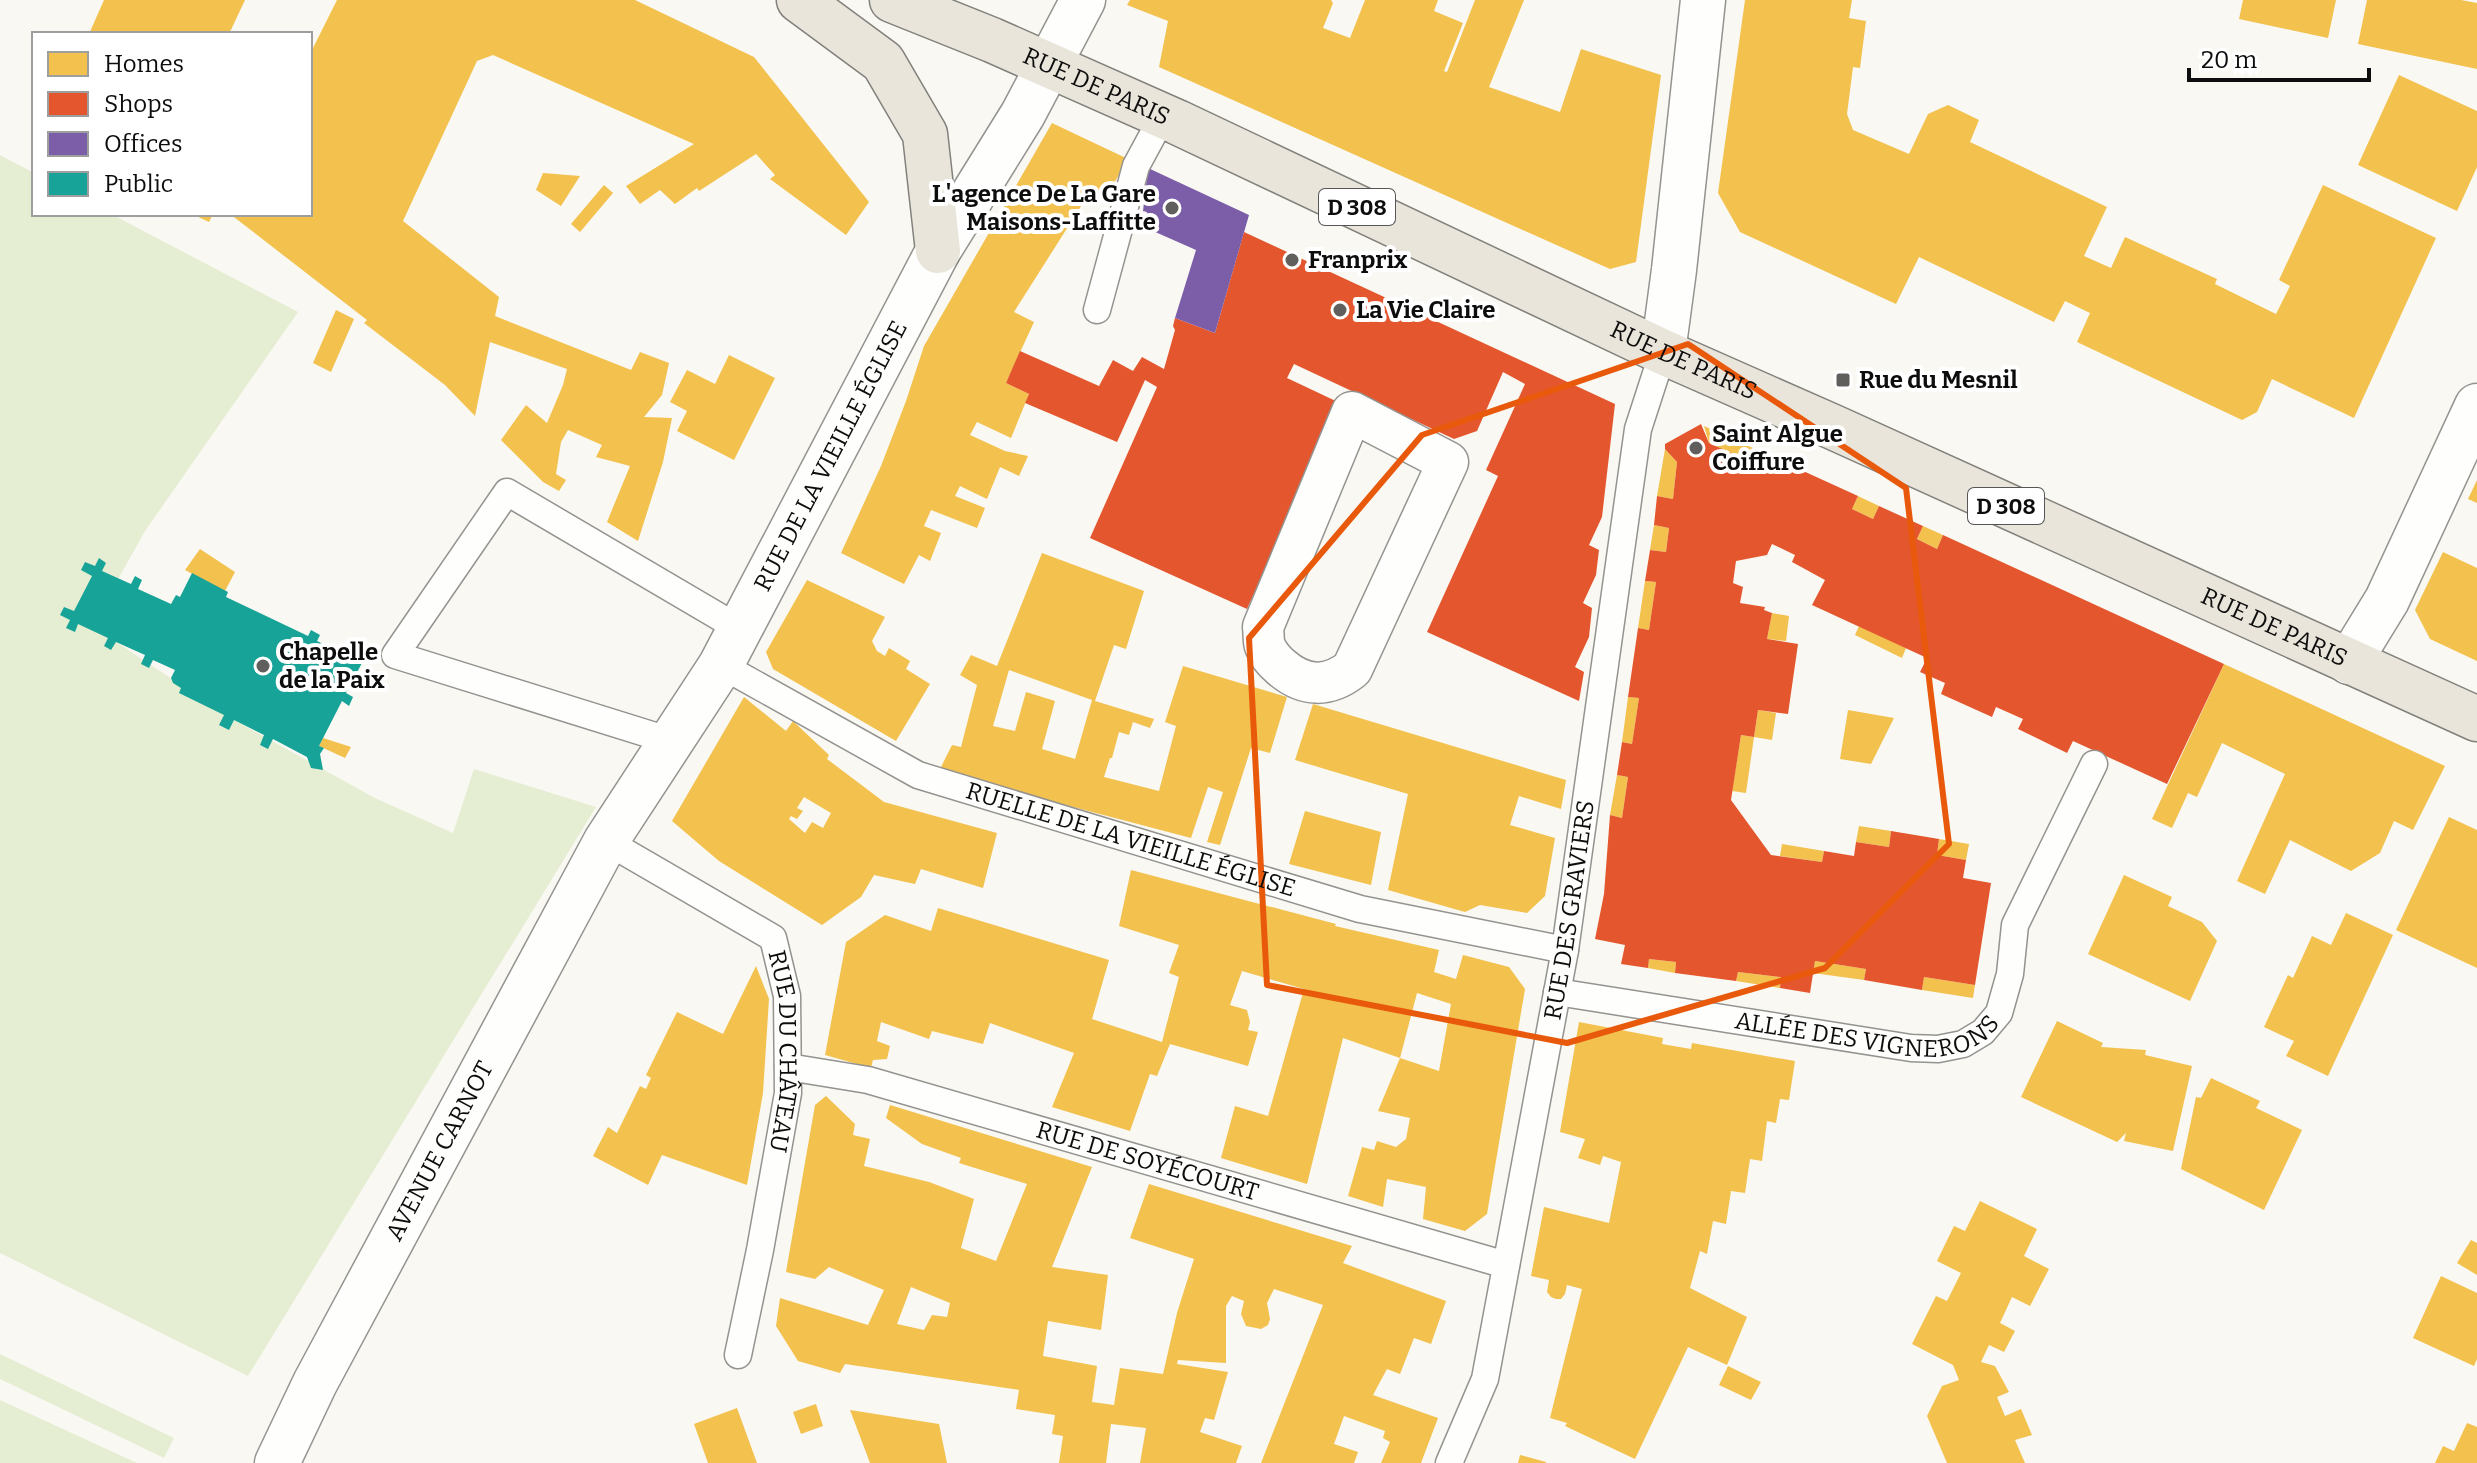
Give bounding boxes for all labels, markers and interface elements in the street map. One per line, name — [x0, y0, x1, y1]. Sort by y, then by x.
legend — [32, 32, 312, 216]
scale bar — [2189, 32, 2369, 82]
street label: RUE DE PARIS — [1019, 42, 1174, 131]
text: 20 m — [2201, 46, 2257, 74]
text: Homes — [104, 50, 184, 78]
text: Shops — [104, 90, 173, 118]
text: Offices — [104, 130, 182, 158]
text: Public — [104, 170, 173, 198]
place label: L'agence De La Gare Maisons-Laffitte — [932, 180, 1156, 236]
road number: D 308 — [1319, 189, 1395, 225]
marker: L'agence De La Gare Maisons-Laffitte — [1163, 199, 1181, 217]
place label: Franprix — [1308, 246, 1408, 274]
marker: Franprix — [1283, 251, 1301, 269]
place label: La Vie Claire — [1356, 296, 1495, 324]
marker: La Vie Claire — [1331, 301, 1349, 319]
street label: RUE DE PARIS — [1606, 315, 1761, 406]
street label: RUE DE LA VIEILLE ÉGLISE — [748, 316, 913, 596]
place label: Rue du Mesnil — [1859, 366, 2018, 394]
marker: Rue du Mesnil — [1834, 371, 1852, 389]
place label: Saint Algue Coiffure — [1712, 420, 1843, 476]
marker: Saint Algue Coiffure — [1687, 439, 1705, 457]
road number: D 308 — [1968, 488, 2044, 524]
street label: RUE DE PARIS — [2197, 582, 2352, 672]
place label: Chapelle de la Paix — [279, 638, 385, 694]
marker: Chapelle de la Paix — [254, 657, 272, 675]
street label: RUELLE DE LA VIEILLE ÉGLISE — [963, 776, 1299, 903]
street label: RUE DES GRAVIERS — [1538, 798, 1600, 1022]
street label: RUE DU CHÂTEAU — [762, 947, 802, 1155]
street label: ALLÉE DES VIGNERONS — [1733, 1006, 2005, 1063]
street label: AVENUE CARNOT — [380, 1057, 499, 1245]
street label: RUE DE SOYÉCOURT — [1033, 1116, 1262, 1207]

